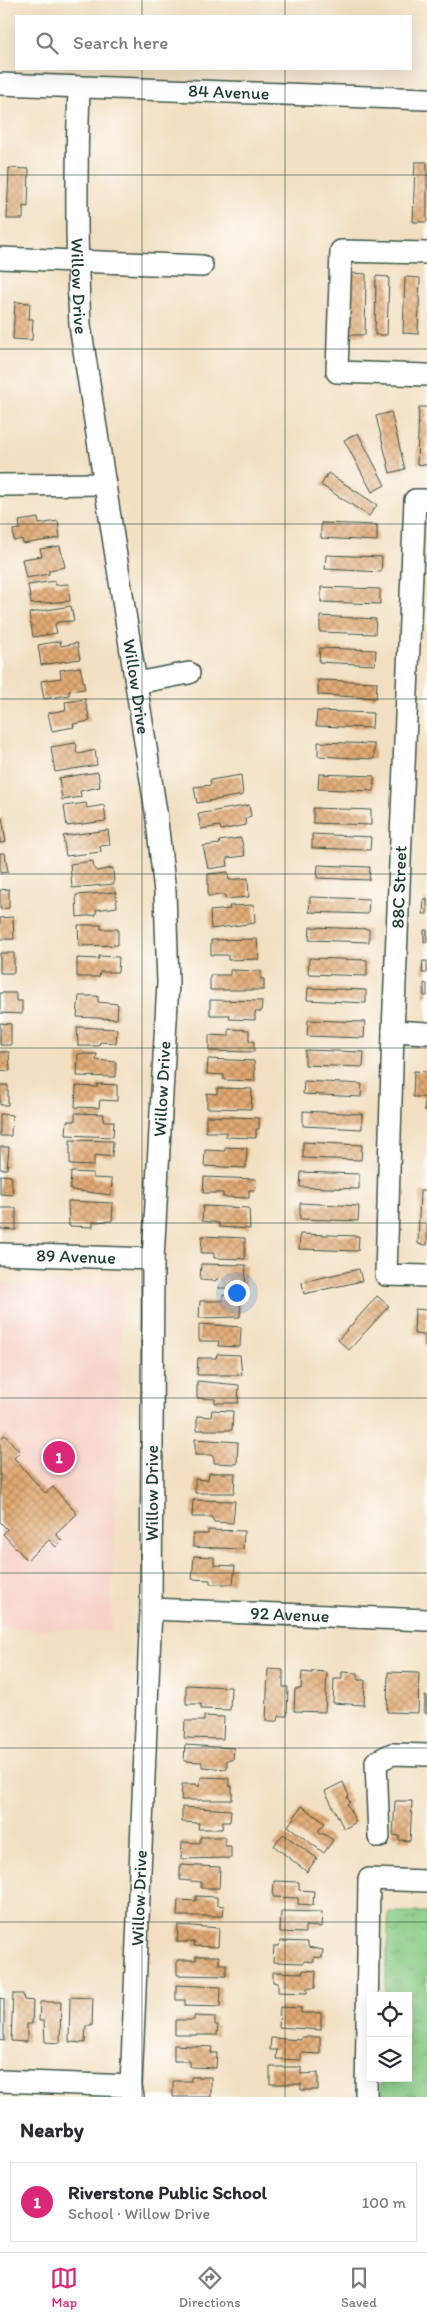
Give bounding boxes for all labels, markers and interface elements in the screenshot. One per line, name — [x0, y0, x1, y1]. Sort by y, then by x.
search box — [15, 15, 412, 70]
icon: search — [33, 29, 61, 57]
text: Search here — [73, 31, 168, 54]
street label: 84 Avenue — [188, 80, 270, 104]
street label: Willow Drive — [66, 238, 92, 336]
street label: Willow Drive — [118, 637, 155, 736]
street label: 88C Street — [387, 845, 411, 929]
street label: Willow Drive — [148, 1040, 176, 1138]
street label: 89 Avenue — [36, 1244, 116, 1269]
your location — [224, 1280, 250, 1306]
pin: 1 — [43, 1438, 75, 1476]
street label: Willow Drive — [141, 1445, 163, 1541]
street label: 92 Avenue — [250, 1602, 330, 1627]
street label: Willow Drive — [126, 1850, 152, 1946]
map controls — [367, 1992, 412, 2082]
button: locate — [367, 1992, 412, 2037]
button: layers — [367, 2037, 412, 2082]
text: Nearby — [20, 2117, 84, 2142]
text: Riverstone Public School — [68, 2181, 267, 2204]
text: 1 — [33, 2193, 41, 2212]
text: 100 m — [362, 2193, 406, 2212]
text: School · Willow Drive — [68, 2204, 210, 2223]
tab: Map — [50, 2264, 78, 2311]
tab: Directions — [179, 2264, 240, 2311]
tab: Saved — [341, 2264, 377, 2311]

